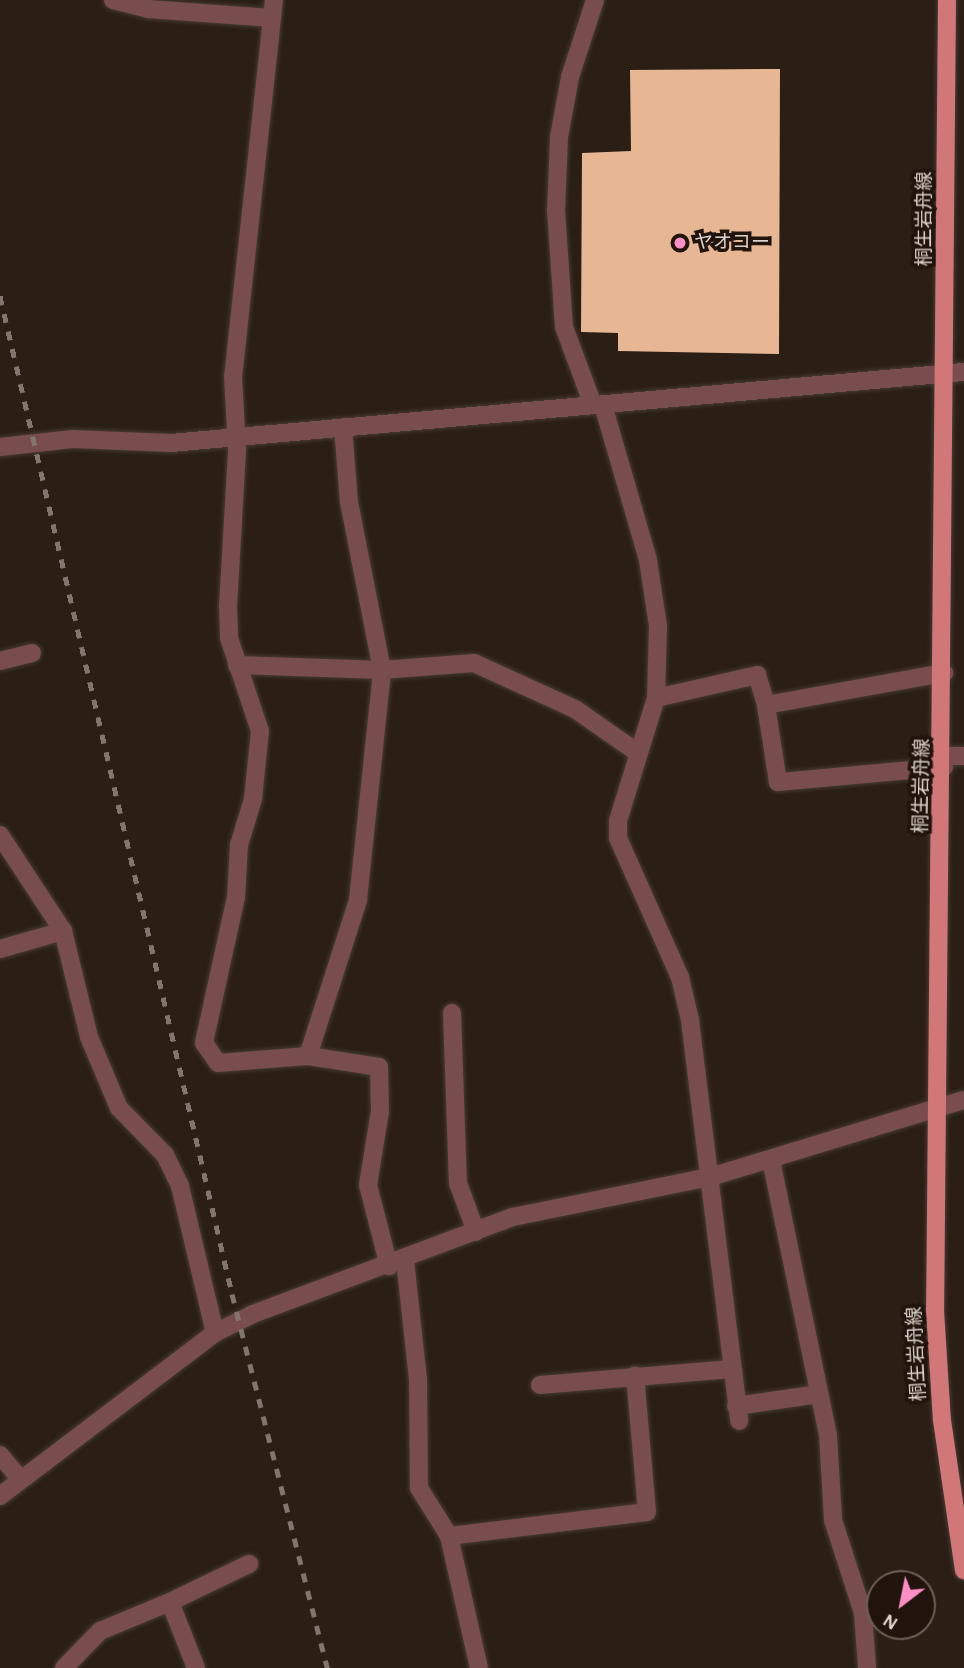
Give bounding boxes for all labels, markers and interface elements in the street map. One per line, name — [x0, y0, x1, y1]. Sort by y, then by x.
street label: 桐生岩舟線 — [914, 172, 936, 266]
place label: ヤオコー — [694, 232, 770, 254]
marker: ヤオコー — [672, 235, 688, 251]
street label: 桐生岩舟線 — [910, 738, 934, 834]
street label: 桐生岩舟線 — [903, 1306, 931, 1402]
north arrow — [866, 1570, 936, 1640]
text: N — [880, 1610, 901, 1633]

